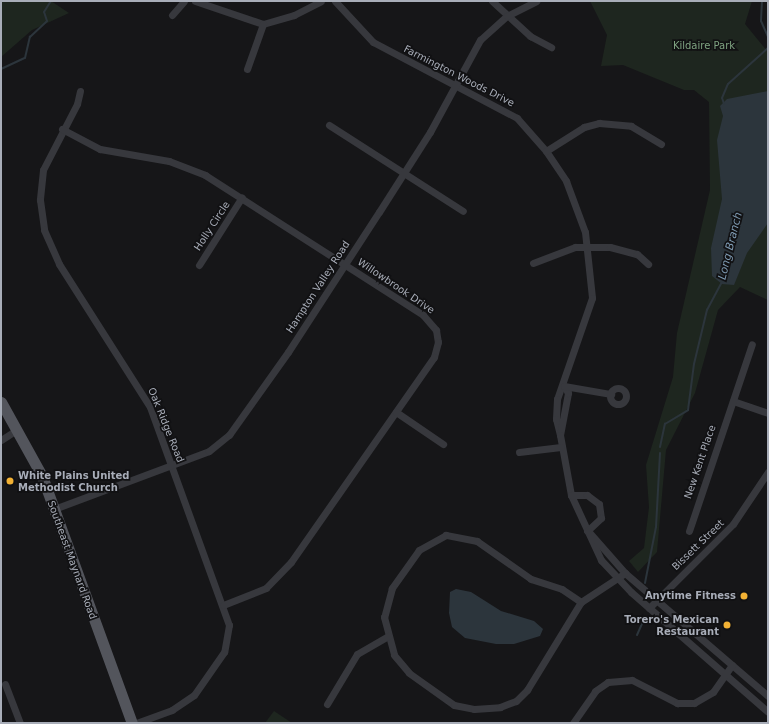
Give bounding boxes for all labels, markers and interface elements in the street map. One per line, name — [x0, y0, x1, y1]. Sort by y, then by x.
park label: Kildaire Park — [673, 40, 735, 52]
street label: Farmington Woods Drive — [402, 43, 516, 109]
street label: Holly Circle — [192, 199, 232, 253]
water label: Long Branch — [716, 211, 746, 281]
street label: Hampton Valley Road — [284, 239, 352, 335]
street label: Willowbrook Drive — [355, 256, 437, 316]
street label: Oak Ridge Road — [145, 386, 187, 464]
street label: New Kent Place — [682, 424, 718, 500]
place label: White Plains United Methodist Church — [18, 469, 129, 492]
marker: White Plains United Methodist Church — [5, 476, 15, 486]
street label: Southeast Maynard Road — [45, 499, 99, 621]
street label: Bissett Street — [670, 517, 726, 573]
place label: Anytime Fitness — [645, 590, 736, 602]
marker: Anytime Fitness — [739, 591, 749, 601]
place label: Torero's Mexican Restaurant — [624, 613, 719, 636]
marker: Torero's Mexican Restaurant — [722, 620, 732, 630]

